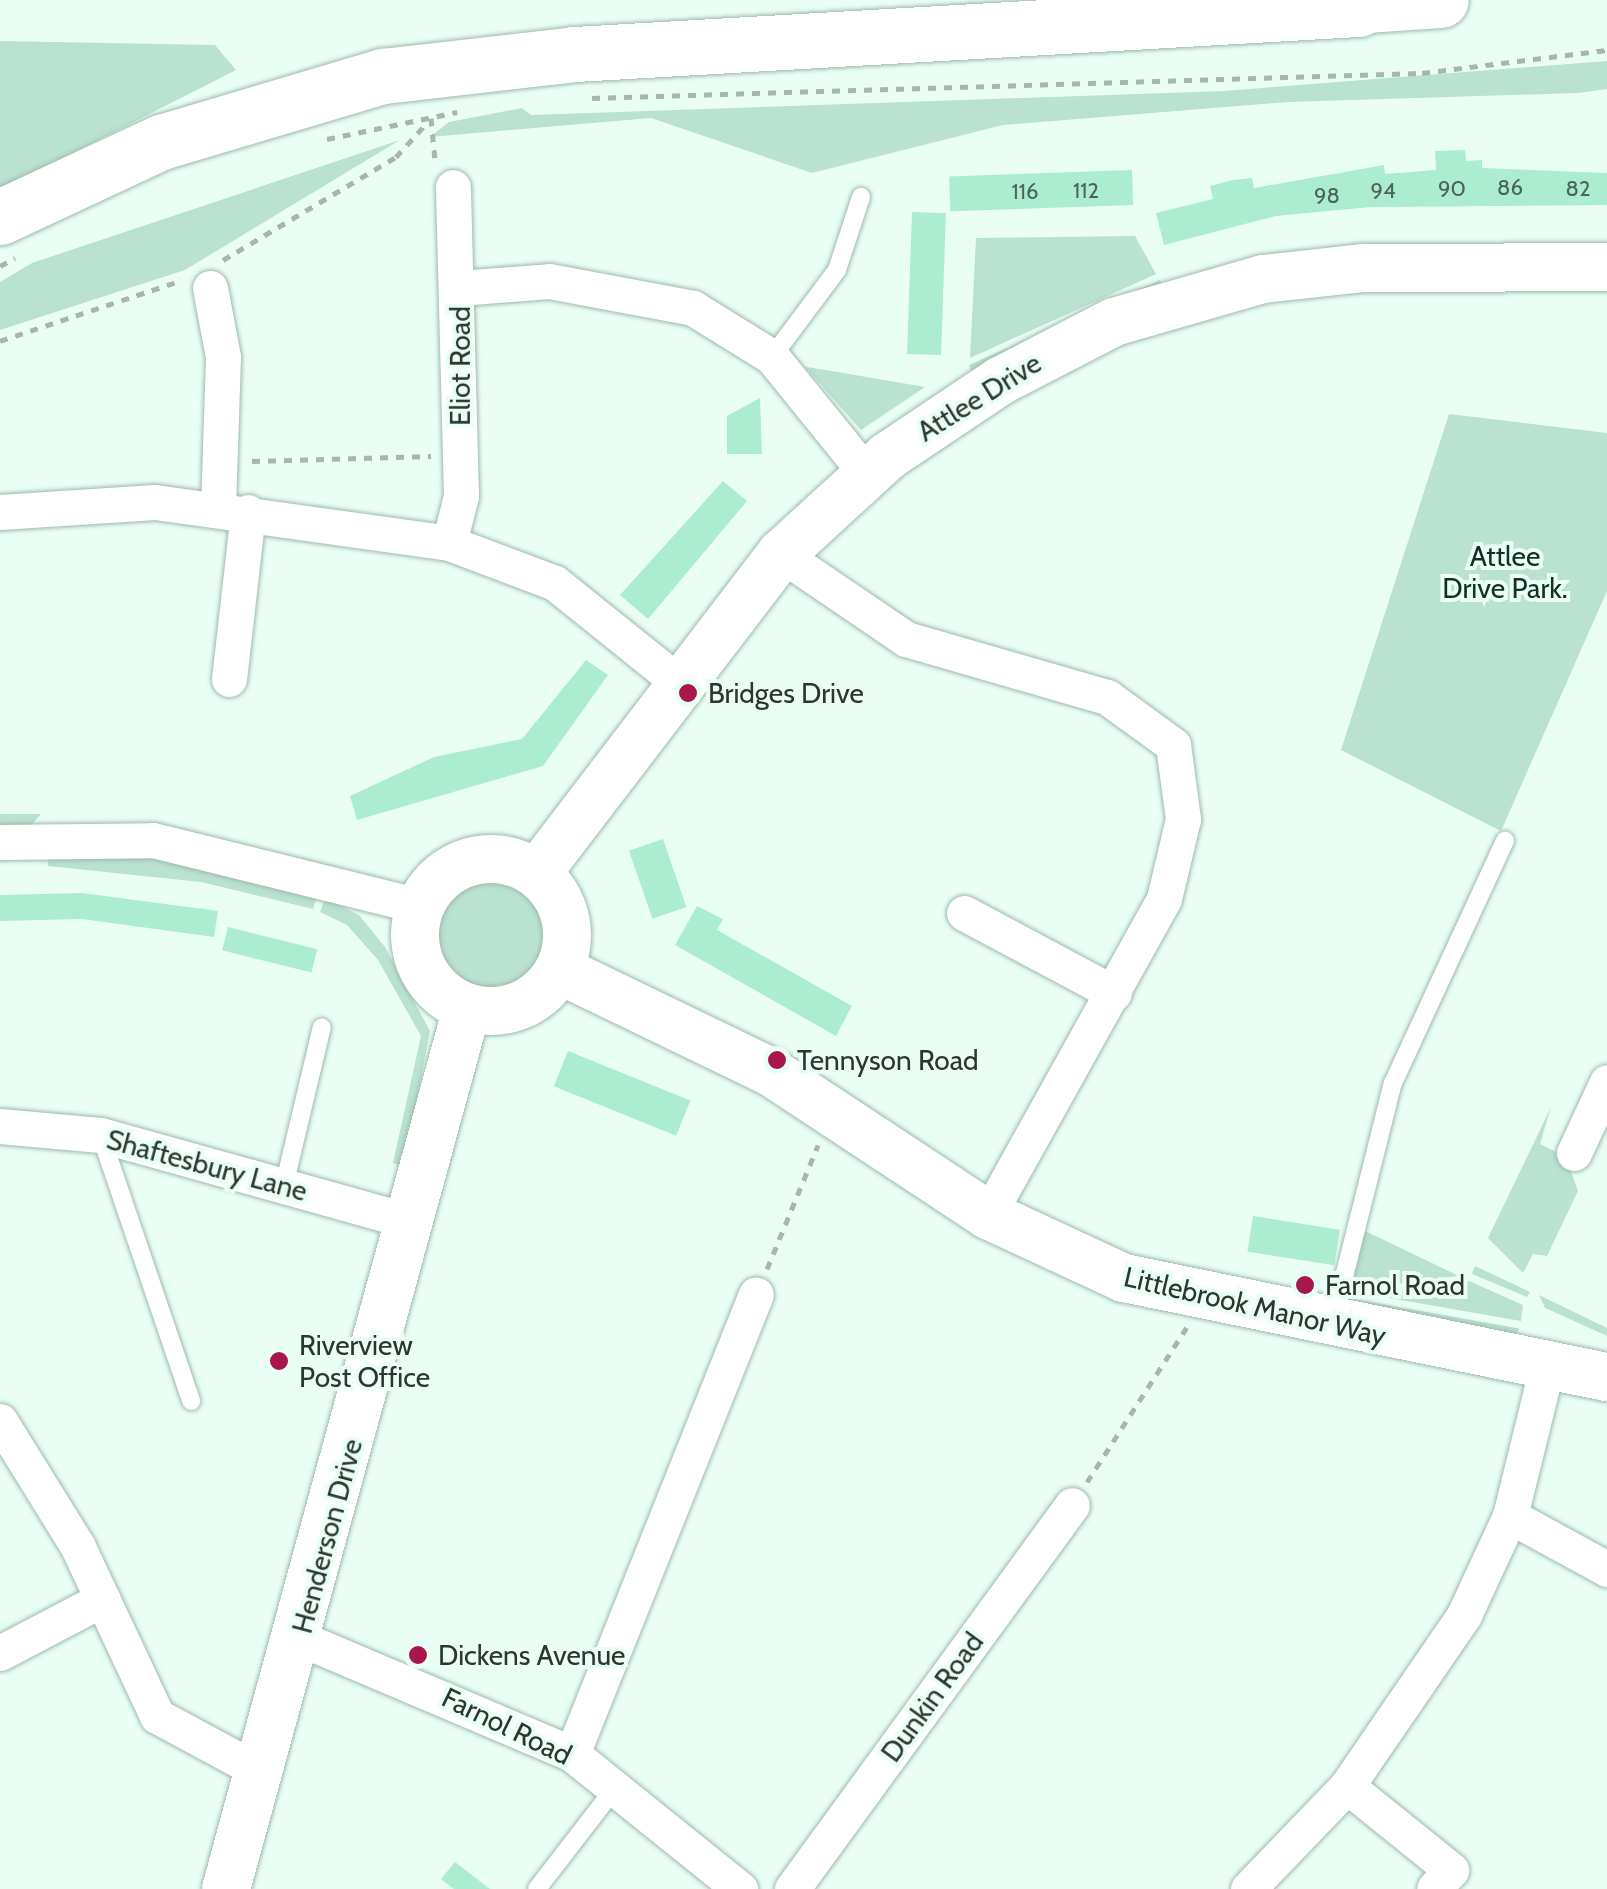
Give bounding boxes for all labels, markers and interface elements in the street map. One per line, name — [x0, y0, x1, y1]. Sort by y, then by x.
house number: 86 — [1497, 175, 1523, 201]
house number: 90 — [1438, 176, 1466, 202]
house number: 82 — [1566, 176, 1590, 202]
house number: 112 — [1073, 178, 1099, 204]
house number: 94 — [1370, 178, 1396, 204]
house number: 116 — [1012, 179, 1038, 205]
house number: 98 — [1314, 183, 1340, 209]
street label: Eliot Road — [443, 306, 477, 426]
street label: Attlee Drive — [911, 346, 1047, 448]
park label: Attlee Drive Park. — [1442, 539, 1568, 605]
place label: Bridges Drive — [708, 676, 864, 710]
marker: Bridges Drive — [677, 682, 699, 704]
place label: Tennyson Road — [797, 1043, 979, 1077]
marker: Tennyson Road — [766, 1049, 788, 1071]
street label: Shaftesbury Lane — [103, 1122, 311, 1208]
street label: Littlebrook Manor Way — [1121, 1259, 1389, 1353]
place label: Farnol Road — [1325, 1268, 1465, 1302]
marker: Farnol Road — [1294, 1274, 1316, 1296]
place label: Riverview Post Office — [299, 1328, 430, 1394]
marker: Riverview Post Office — [268, 1350, 290, 1372]
street label: Henderson Drive — [285, 1435, 369, 1637]
street label: Dunkin Road — [874, 1626, 990, 1768]
place label: Dickens Avenue — [438, 1638, 625, 1672]
marker: Dickens Avenue — [407, 1644, 429, 1666]
street label: Farnol Road — [437, 1680, 577, 1772]

